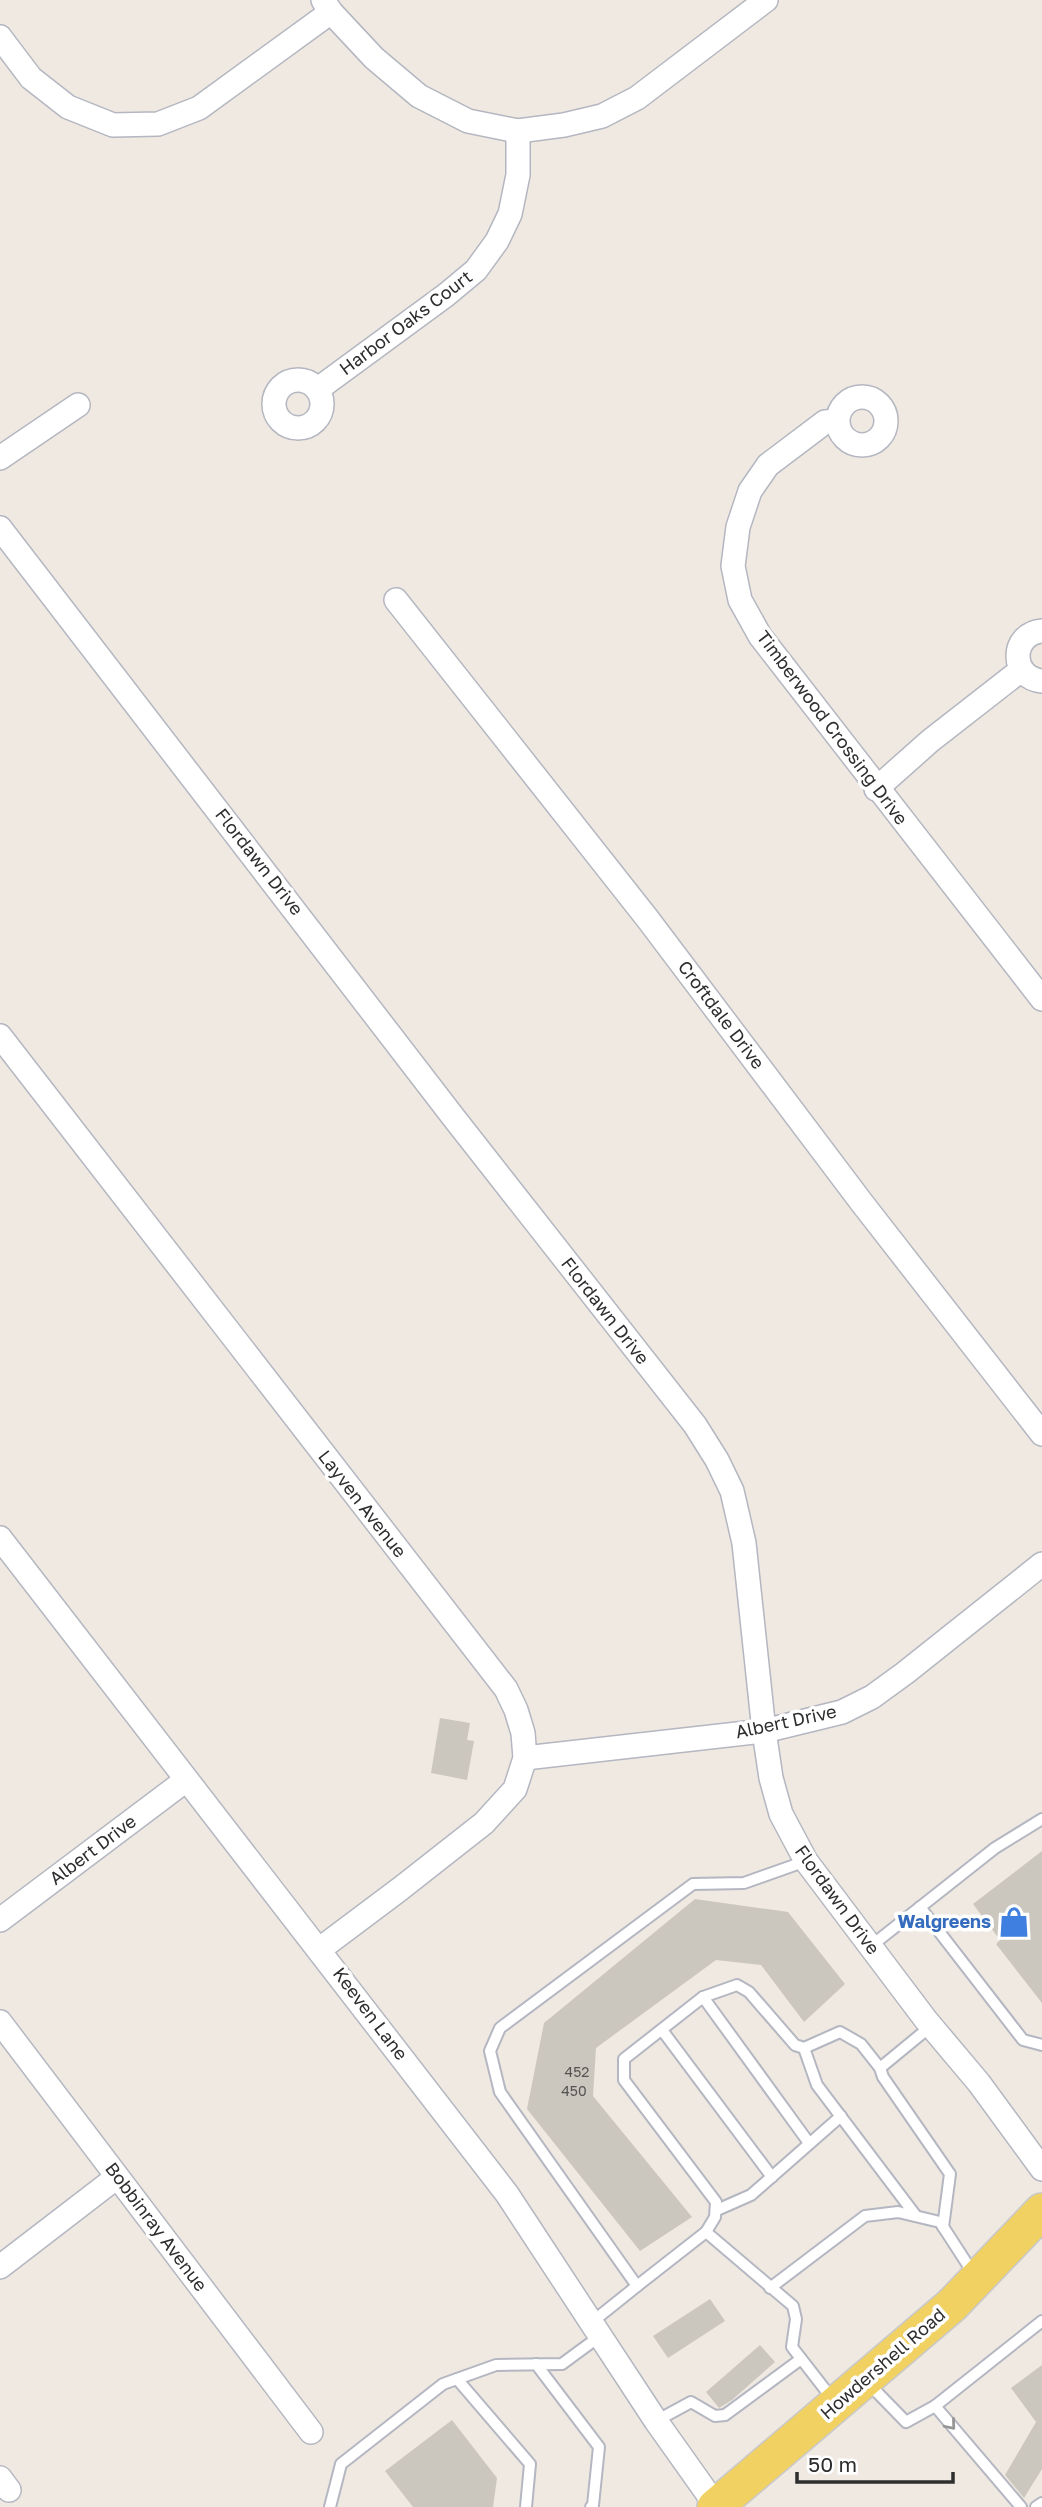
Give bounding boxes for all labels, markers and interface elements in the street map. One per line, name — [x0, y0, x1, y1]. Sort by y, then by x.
street label: Harbor Oaks Court — [335, 265, 476, 379]
street label: Timberwood Crossing Drive — [753, 626, 913, 829]
street label: Flordawn Drive — [211, 803, 308, 919]
street label: Croftdale Drive — [674, 956, 770, 1073]
street label: Flordawn Drive — [557, 1252, 654, 1368]
street label: Layven Avenue — [314, 1445, 412, 1561]
street label: Albert Drive — [733, 1700, 838, 1742]
street label: Albert Drive — [45, 1810, 140, 1889]
street label: Flordawn Drive — [791, 1840, 885, 1958]
shop icon: Walgreens — [997, 1905, 1031, 1939]
place label: Walgreens — [897, 1910, 991, 1932]
street label: Keeven Lane — [329, 1963, 413, 2064]
house number: 452 — [565, 2063, 589, 2080]
house number: 450 — [561, 2082, 587, 2099]
street label: Bobbinray Avenue — [101, 2158, 212, 2295]
street label: Howdershell Road — [815, 2303, 949, 2424]
one-way arrow — [943, 2416, 955, 2429]
scale bar — [797, 2440, 953, 2484]
text: 50 m — [808, 2451, 857, 2477]

